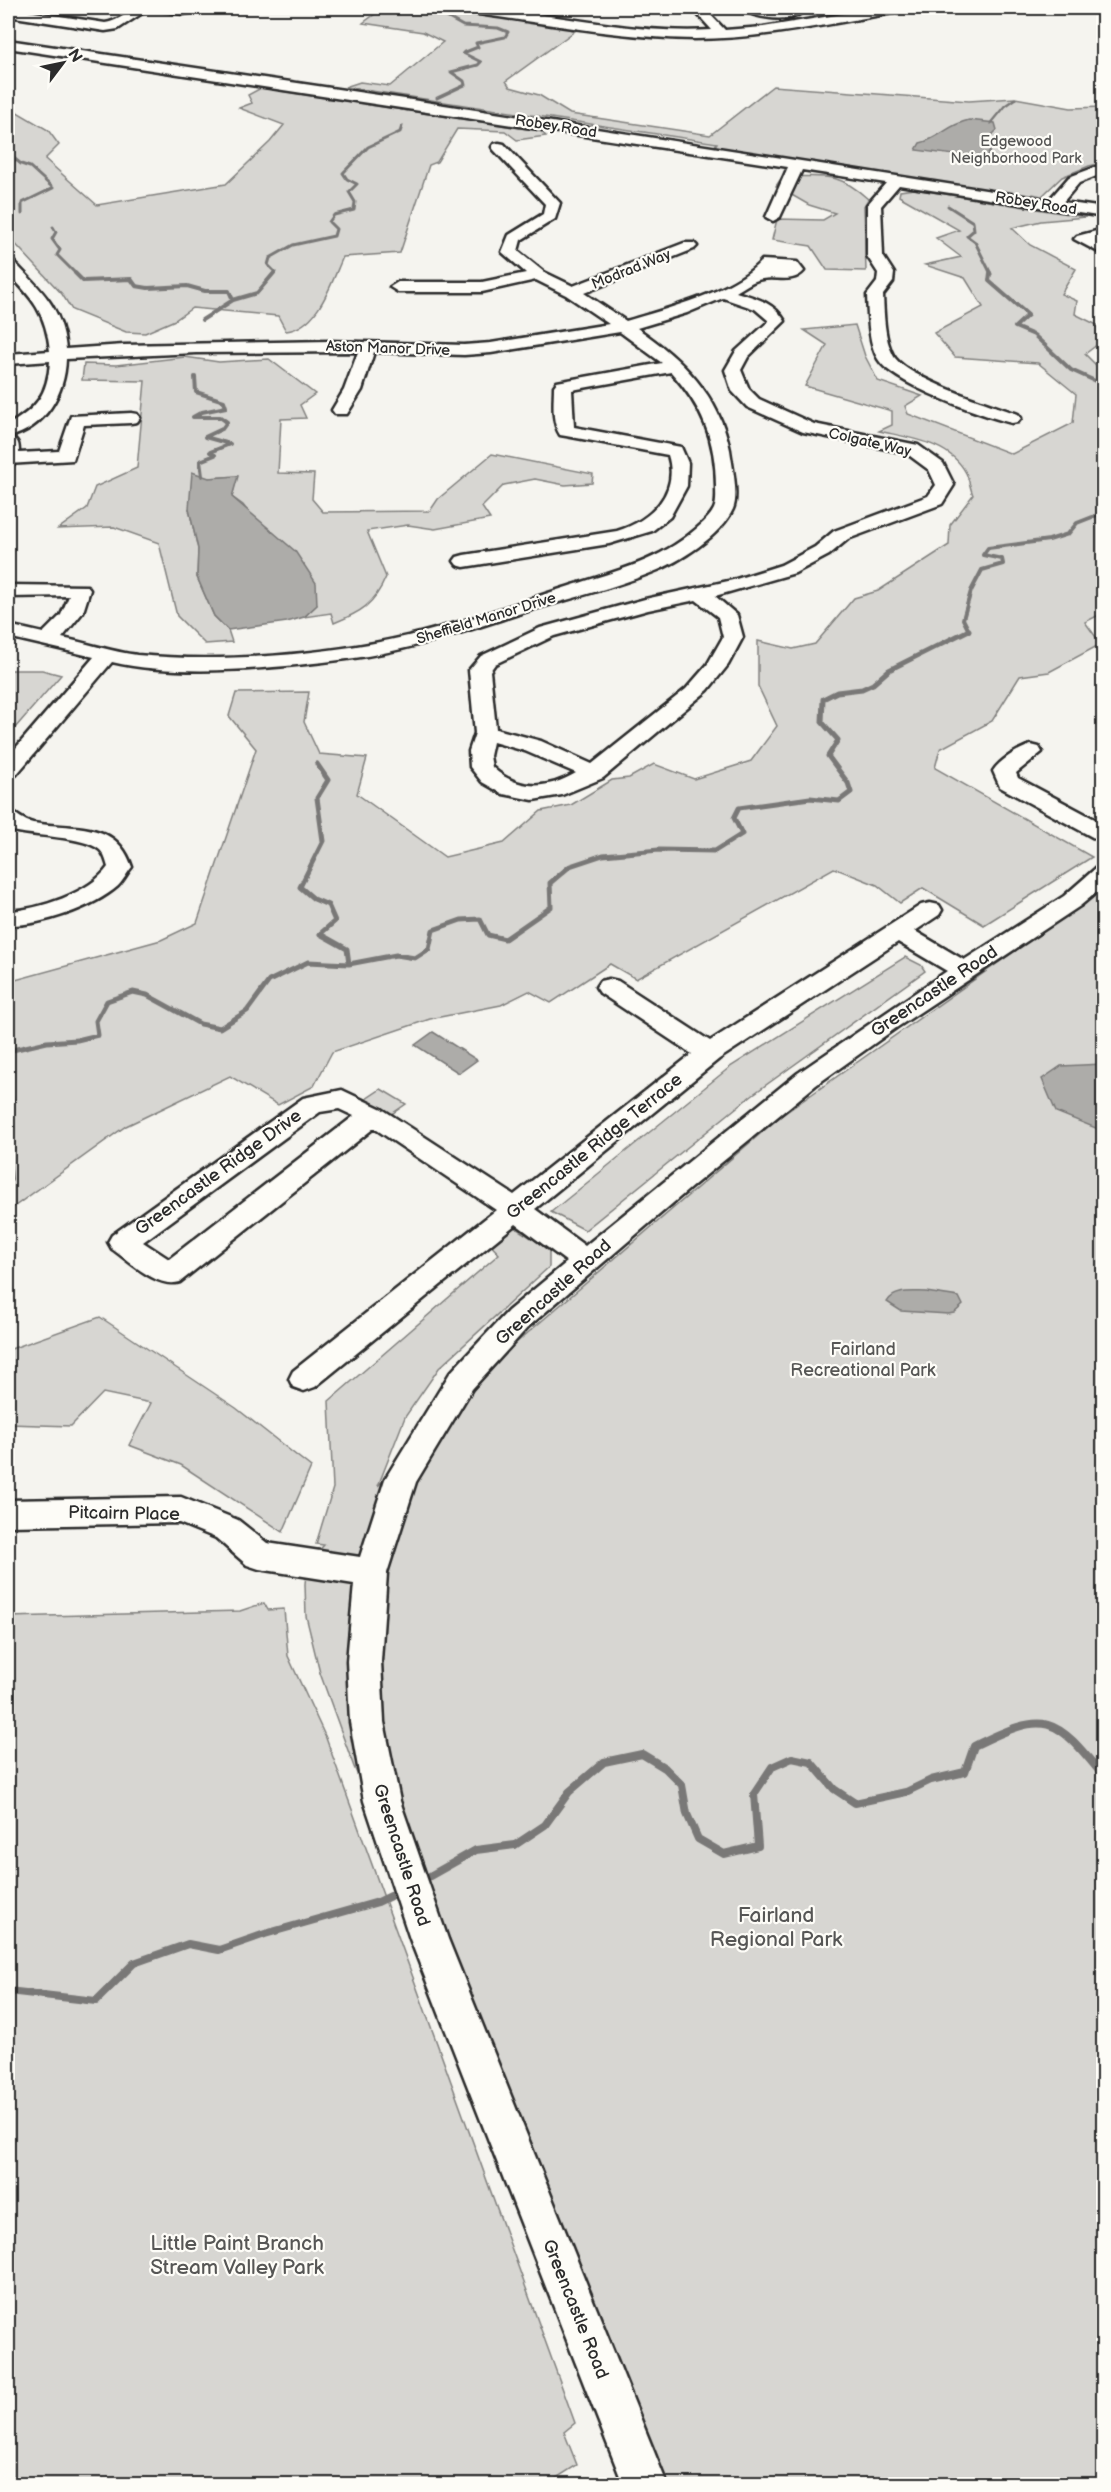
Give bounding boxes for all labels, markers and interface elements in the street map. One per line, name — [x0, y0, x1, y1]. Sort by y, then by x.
north arrow — [33, 33, 93, 93]
text: N — [63, 46, 86, 66]
street label: Robey Road — [514, 111, 598, 142]
park label: Edgewood Neighborhood Park — [950, 132, 1082, 168]
street label: Robey Road — [994, 188, 1078, 219]
street label: Modrad Way — [589, 245, 674, 294]
street label: Aston Manor Drive — [326, 337, 451, 360]
street label: Colgate Way — [827, 424, 913, 461]
street label: Sheffield Manor Drive — [414, 588, 558, 649]
street label: Greencastle Road — [867, 941, 1002, 1042]
street label: Greencastle Ridge Terrace — [502, 1069, 687, 1224]
street label: Greencastle Ridge Drive — [131, 1105, 306, 1240]
street label: Greencastle Road — [491, 1235, 615, 1350]
park label: Fairland Recreational Park — [790, 1339, 936, 1381]
street label: Pitcairn Place — [68, 1502, 180, 1525]
street label: Greencastle Road — [369, 1781, 434, 1929]
park label: Fairland Regional Park — [710, 1903, 843, 1952]
park label: Little Paint Branch Stream Valley Park — [150, 2231, 325, 2280]
street label: Greencastle Road — [538, 2237, 613, 2382]

